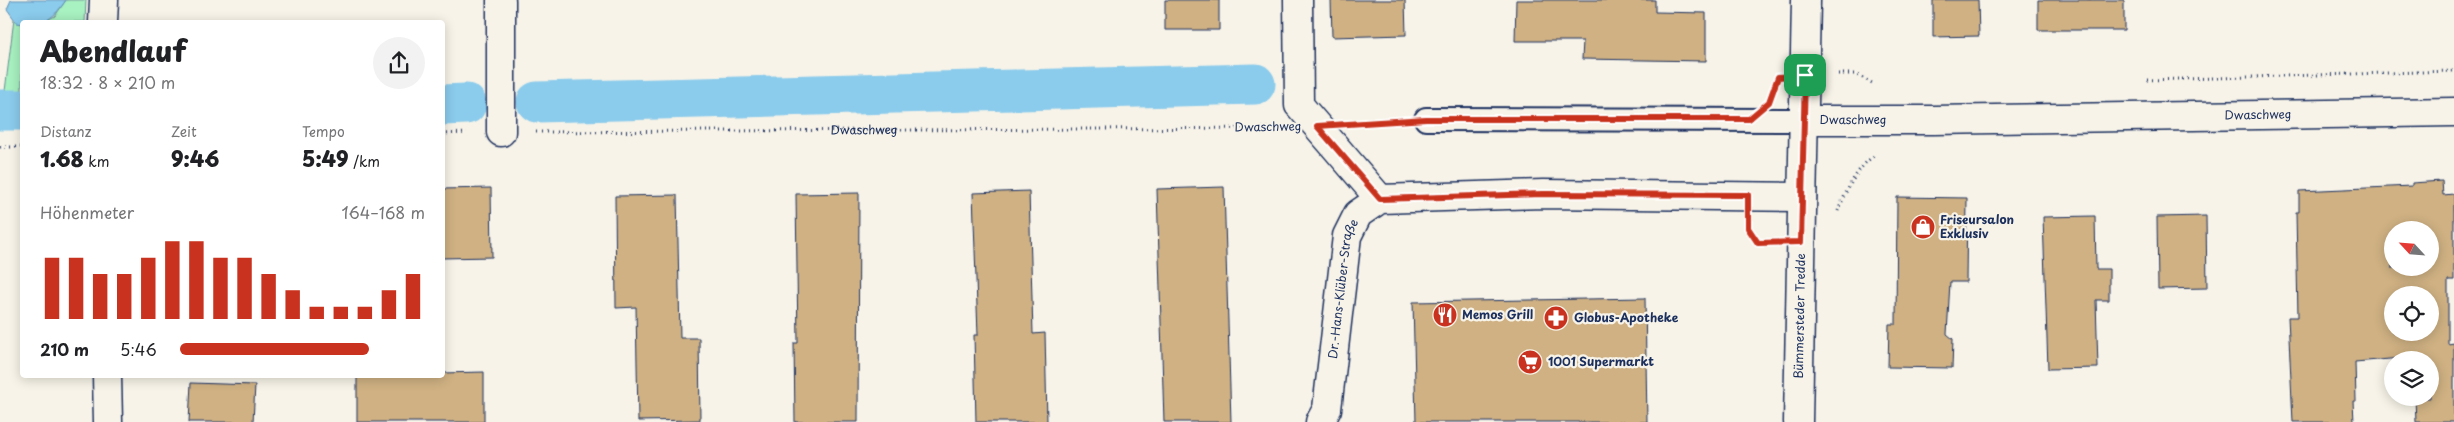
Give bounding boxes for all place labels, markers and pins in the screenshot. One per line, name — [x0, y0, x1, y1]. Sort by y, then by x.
pin — [1784, 54, 1826, 96]
place label: Friseursalon Exklusiv — [1940, 210, 2014, 242]
shop icon: Friseursalon Exklusiv — [1910, 214, 1936, 240]
restaurant icon: Memos Grill — [1432, 302, 1458, 328]
place label: Memos Grill — [1462, 305, 1533, 323]
pharmacy icon: Globus-Apotheke — [1543, 305, 1569, 331]
place label: Globus-Apotheke — [1574, 308, 1679, 326]
supermarket icon: 1001 Supermarkt — [1517, 349, 1543, 375]
place label: 1001 Supermarkt — [1548, 352, 1654, 370]

